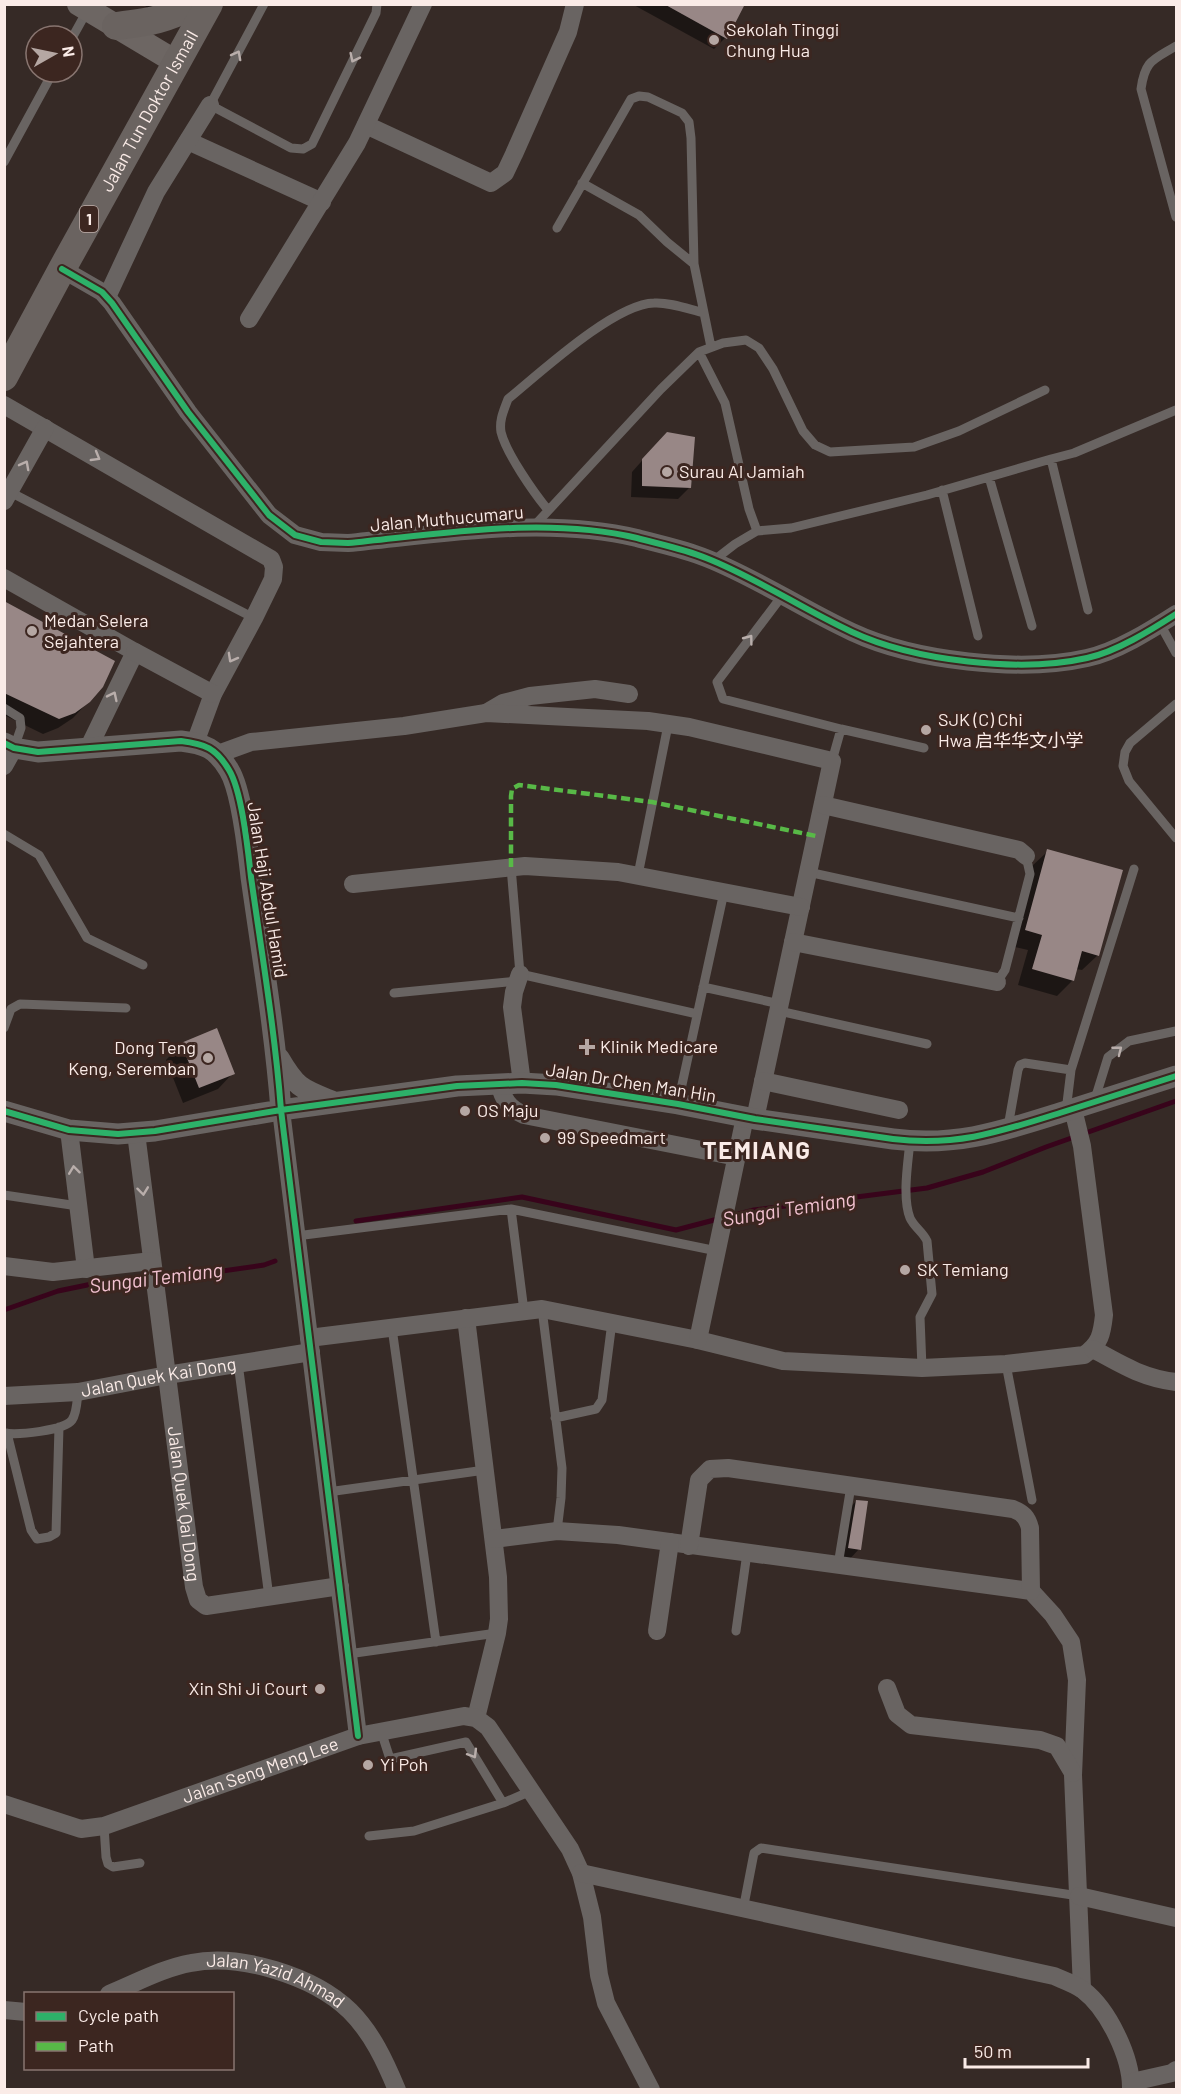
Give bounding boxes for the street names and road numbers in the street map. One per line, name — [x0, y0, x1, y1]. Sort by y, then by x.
street label: Jalan Tun Doktor Ismail — [95, 26, 202, 195]
road number: 1 — [80, 206, 98, 232]
street label: Jalan Muthucumaru — [369, 500, 525, 536]
street label: Jalan Haji Abdul Hamid — [243, 800, 293, 979]
street label: Jalan Dr Chen Man Hin — [544, 1058, 718, 1106]
street label: Jalan Quek Kai Dong — [79, 1352, 238, 1401]
street label: Jalan Quek Qai Dong — [164, 1425, 205, 1583]
street label: Jalan Seng Meng Lee — [179, 1732, 341, 1807]
street label: Jalan Yazid Ahmad — [206, 1949, 350, 2012]

